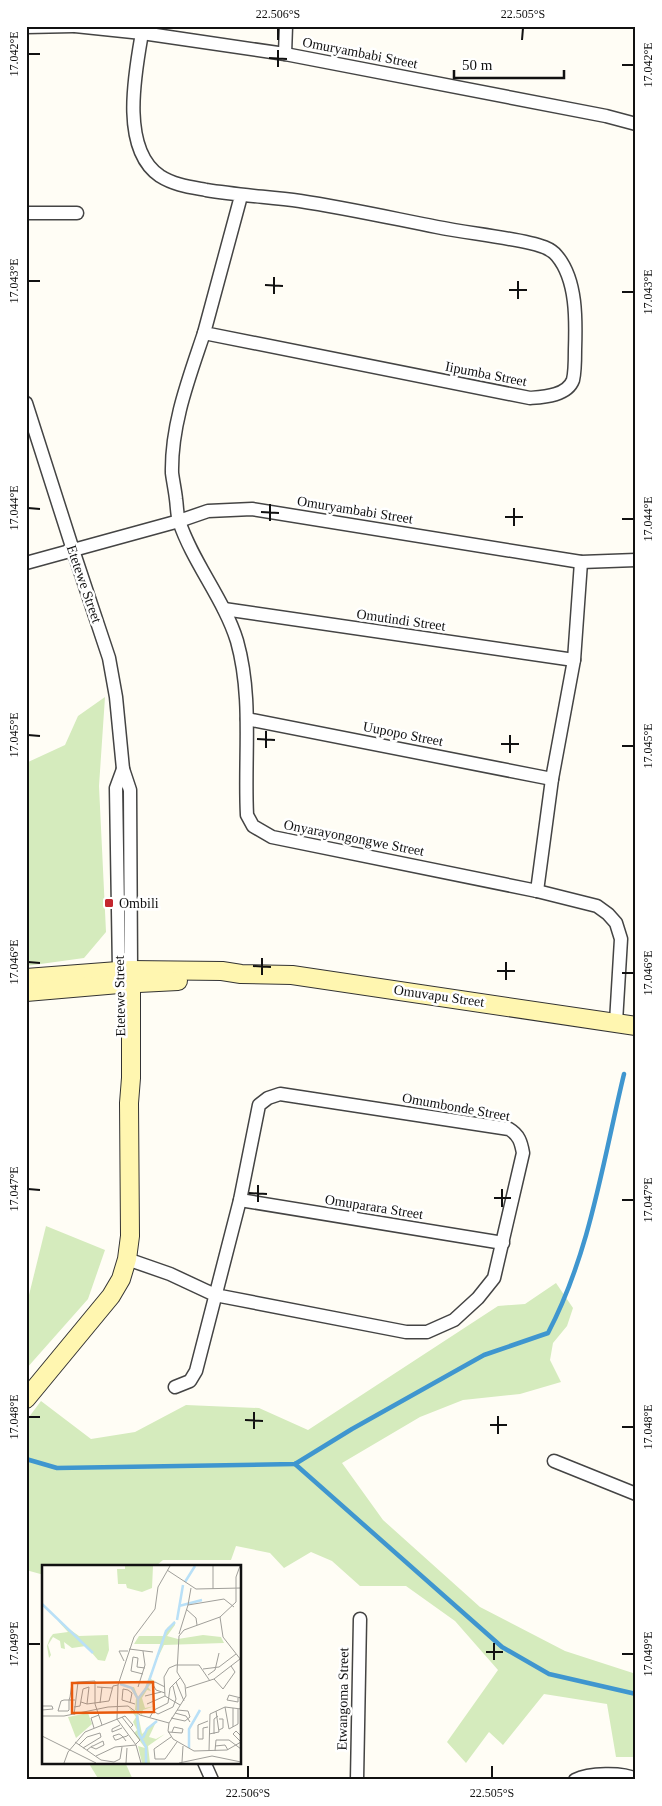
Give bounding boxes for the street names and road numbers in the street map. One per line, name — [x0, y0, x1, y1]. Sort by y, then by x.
street label: Omuryambabi Street — [301, 34, 419, 72]
street label: Iipumba Street — [444, 359, 528, 389]
street label: Omuryambabi Street — [296, 493, 414, 527]
street label: Etetewe Street — [64, 543, 104, 625]
street label: Omutindi Street — [355, 606, 447, 634]
street label: Uupopo Street — [362, 719, 444, 749]
street label: Onyarayongongwe Street — [283, 817, 426, 859]
street label: Etetewe Street — [112, 955, 128, 1037]
street label: Omuvapu Street — [393, 982, 485, 1010]
street label: Omumbonde Street — [401, 1090, 511, 1124]
street label: Omuparara Street — [324, 1192, 424, 1222]
street label: Etwangoma Street — [335, 1647, 351, 1751]

